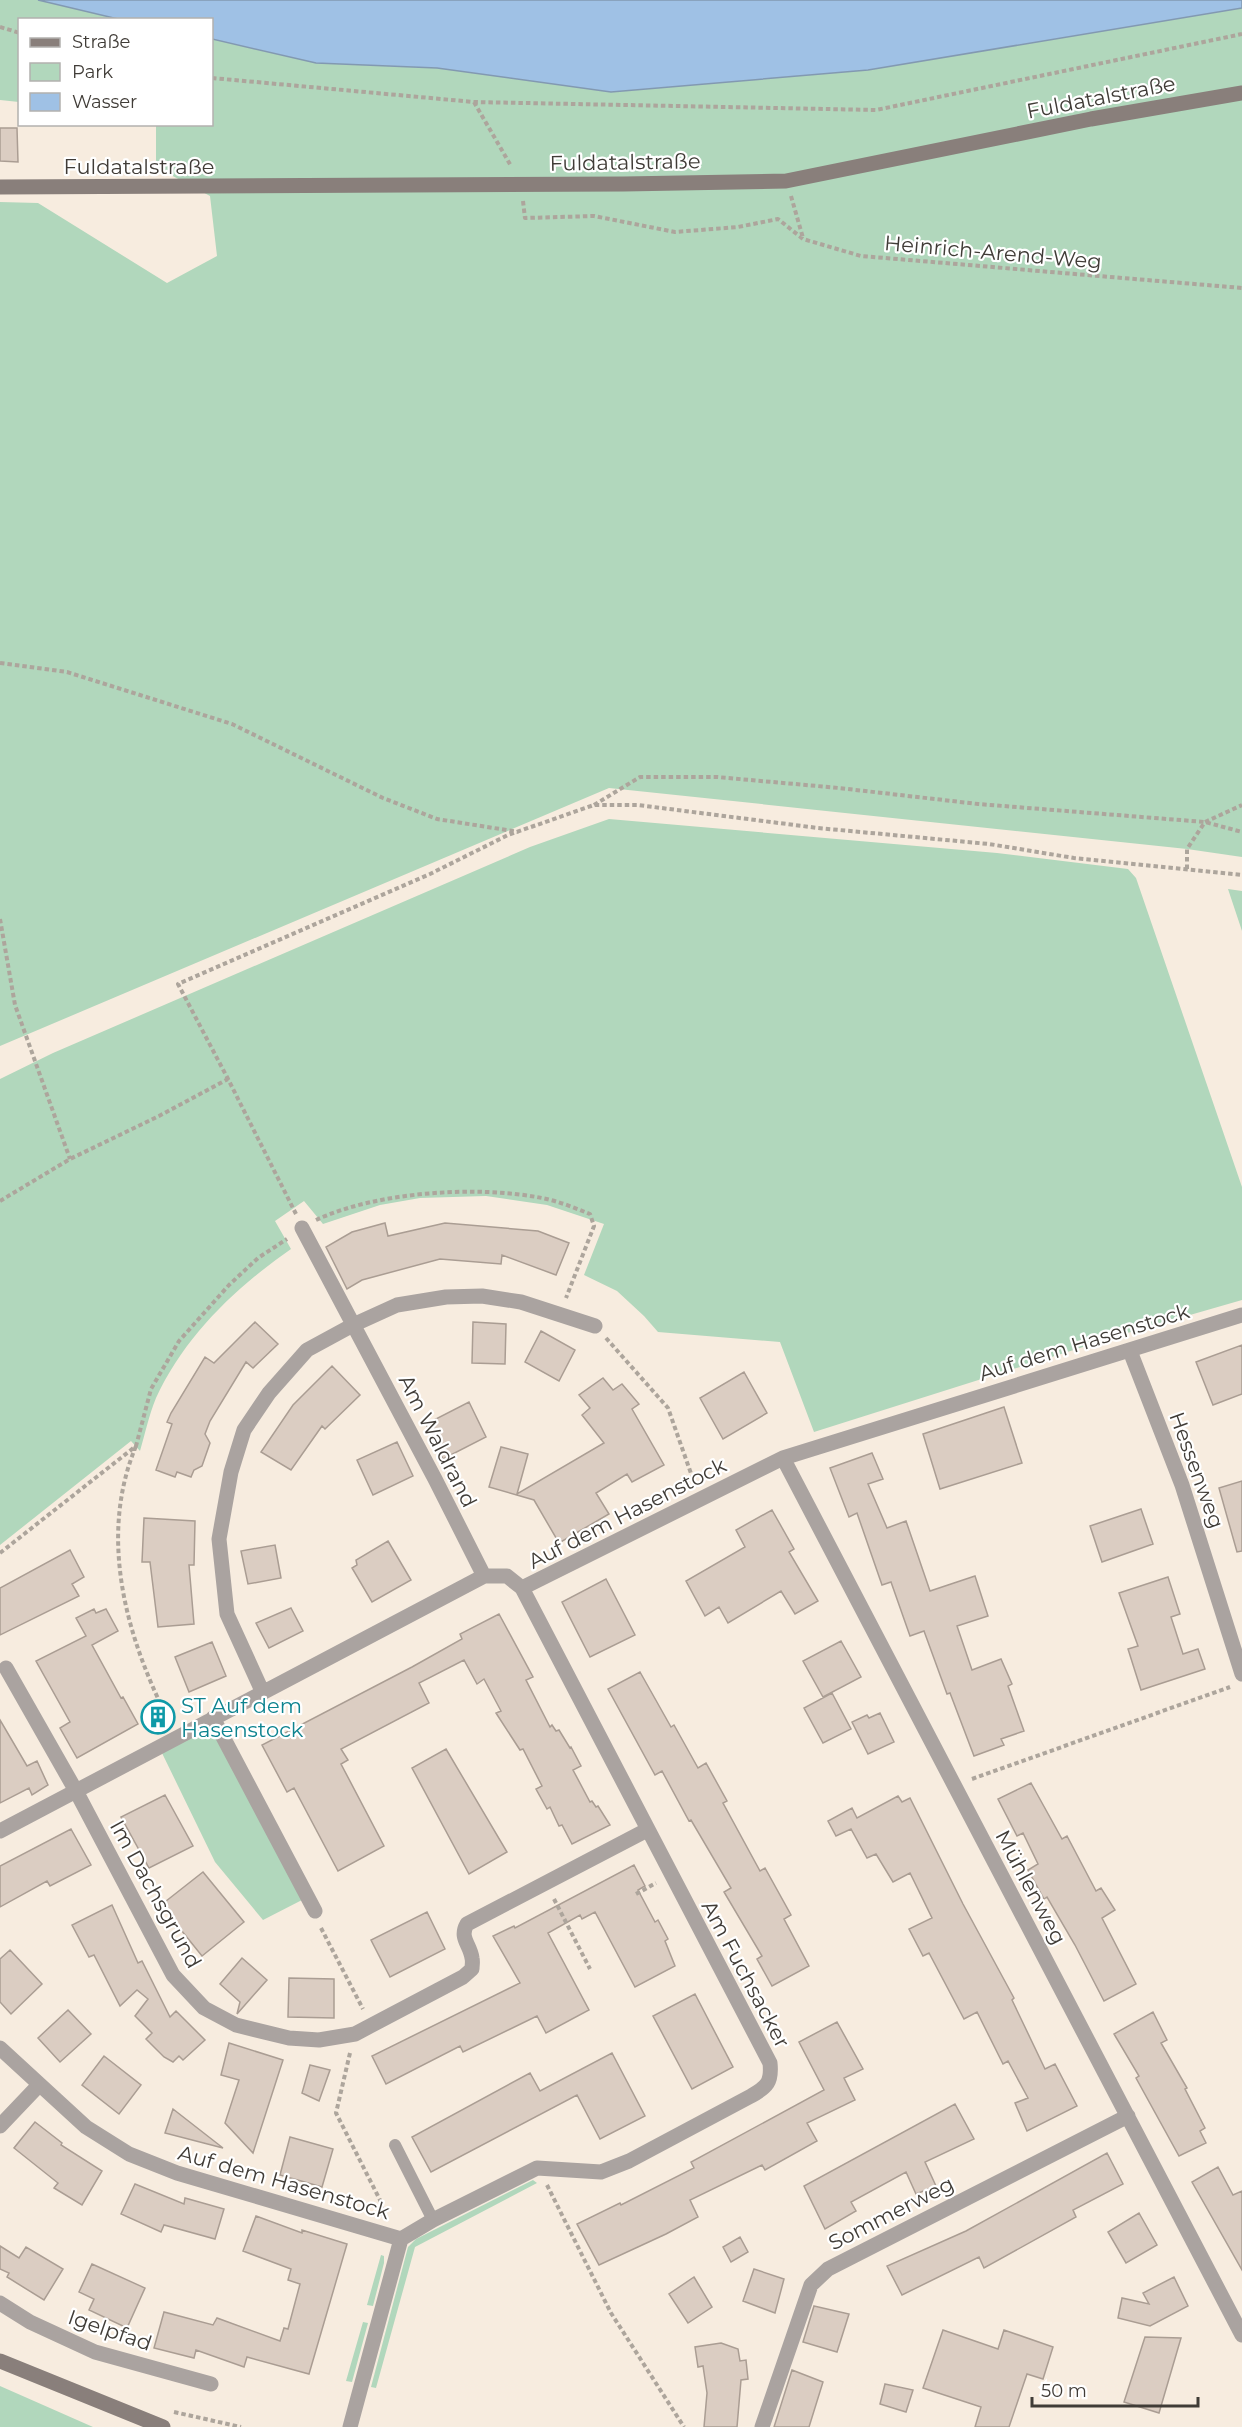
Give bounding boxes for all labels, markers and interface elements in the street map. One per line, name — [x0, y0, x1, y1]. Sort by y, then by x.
legend — [18, 18, 213, 126]
text: Straße — [72, 31, 131, 53]
text: Park — [72, 61, 113, 83]
street label: Fuldatalstraße — [1025, 70, 1177, 124]
text: Wasser — [72, 91, 137, 113]
street label: Fuldatalstraße — [549, 148, 701, 176]
street label: Fuldatalstraße — [64, 154, 214, 179]
street label: Heinrich-Arend-Weg — [883, 230, 1103, 274]
street label: Auf dem Hasenstock — [976, 1298, 1193, 1386]
street label: Am Waldrand — [394, 1370, 482, 1512]
street label: Hessenweg — [1164, 1408, 1230, 1532]
street label: Auf dem Hasenstock — [524, 1452, 730, 1574]
place label: ST Auf dem Hasenstock — [181, 1693, 304, 1742]
building icon: ST Auf dem Hasenstock — [140, 1699, 176, 1735]
street label: Im Dachsgrund — [105, 1816, 207, 1972]
street label: Mühlenweg — [990, 1826, 1072, 1948]
street label: Am Fuchsacker — [697, 1896, 795, 2052]
street label: Auf dem Hasenstock — [175, 2140, 393, 2224]
street label: Sommerweg — [824, 2171, 958, 2255]
street label: Igelpfad — [65, 2304, 155, 2356]
scale bar — [1032, 2370, 1198, 2408]
text: 50 m — [1041, 2380, 1087, 2402]

